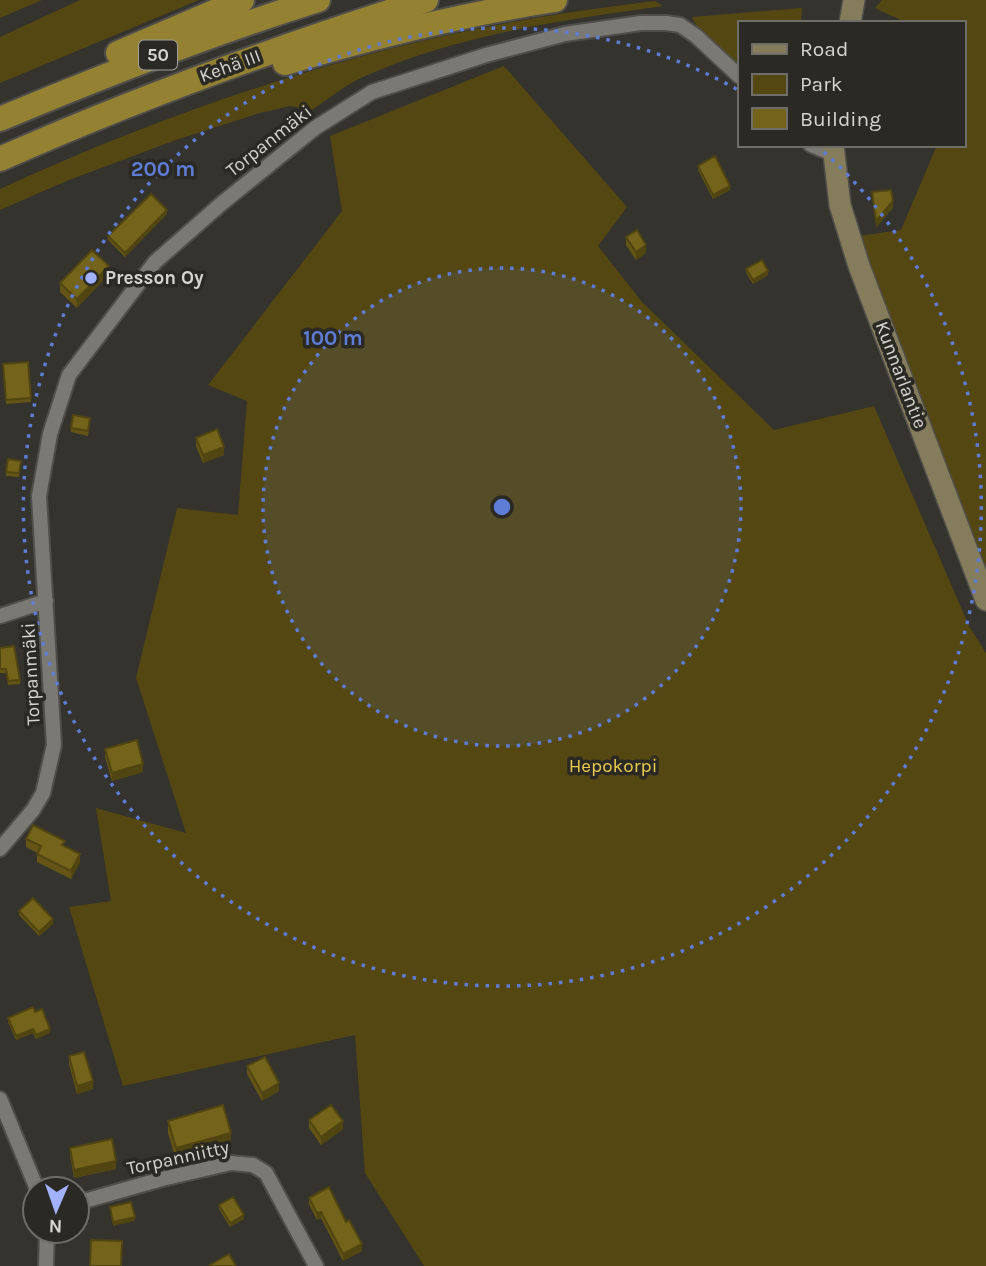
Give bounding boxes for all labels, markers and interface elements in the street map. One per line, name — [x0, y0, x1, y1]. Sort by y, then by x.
legend — [738, 21, 965, 147]
text: Road — [800, 37, 848, 61]
road number: 50 — [139, 40, 177, 70]
street label: Kehä III — [196, 45, 264, 87]
text: Park — [800, 72, 843, 96]
street label: Torpanmäki — [222, 101, 316, 181]
text: Building — [800, 107, 881, 131]
text: 200 m — [131, 157, 195, 181]
place label: Presson Oy — [105, 267, 204, 289]
marker: Presson Oy — [83, 270, 99, 286]
street label: Kunnarlantie — [870, 318, 932, 432]
text: 100 m — [303, 326, 363, 350]
centre of rings — [490, 495, 514, 519]
street label: Torpanmäki — [17, 622, 45, 726]
park label: Hepokorpi — [569, 755, 657, 777]
street label: Torpanniitty — [125, 1136, 231, 1180]
north arrow — [21, 1175, 91, 1245]
text: N — [48, 1215, 63, 1237]

